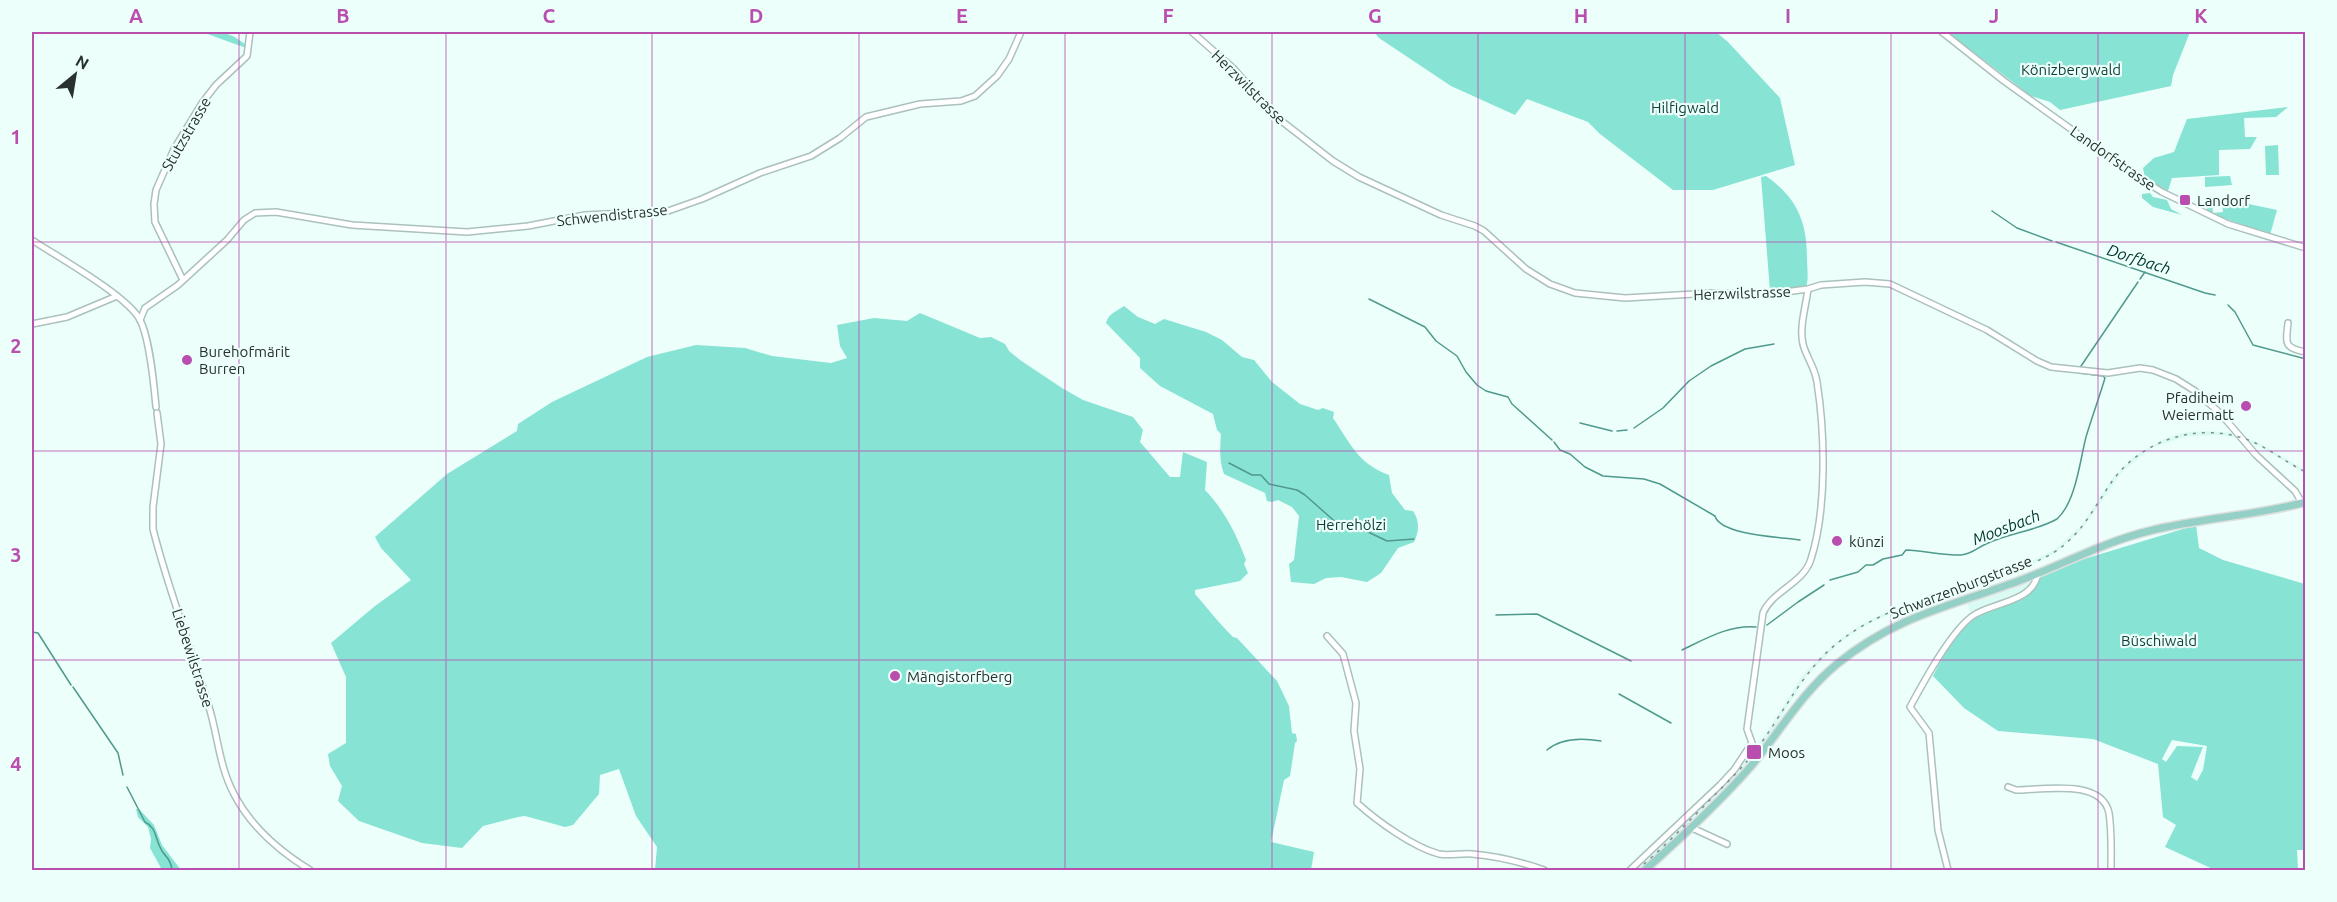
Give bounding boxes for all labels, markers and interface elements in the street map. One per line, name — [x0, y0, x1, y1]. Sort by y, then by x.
text: A — [129, 4, 143, 27]
text: B — [336, 4, 350, 27]
text: C — [543, 4, 556, 27]
text: D — [749, 4, 763, 27]
text: E — [956, 4, 968, 27]
text: F — [1162, 4, 1174, 27]
text: G — [1368, 4, 1382, 27]
text: H — [1574, 4, 1588, 27]
text: I — [1785, 4, 1791, 27]
text: J — [1989, 4, 1999, 27]
text: K — [2194, 4, 2208, 27]
north arrow — [45, 45, 105, 105]
street label: Herzwilstrasse — [1208, 46, 1290, 128]
text: N — [73, 51, 92, 73]
park label: Könizbergwald — [2021, 61, 2121, 78]
street label: Stutzstrasse — [158, 94, 214, 174]
park label: Hilfigwald — [1651, 99, 1719, 116]
street label: Landorfstrasse — [2067, 122, 2159, 194]
text: 1 — [10, 125, 22, 148]
place label: Landorf — [2197, 192, 2250, 209]
marker: Landorf — [2178, 193, 2192, 207]
street label: Schwendistrasse — [556, 201, 668, 229]
water label: Dorfbach — [2105, 240, 2173, 278]
street label: Herzwilstrasse — [1693, 283, 1791, 303]
text: 2 — [10, 334, 22, 357]
place label: Burehofmärit Burren — [199, 343, 290, 377]
marker: Burehofmärit Burren — [180, 353, 194, 367]
place label: Pfadiheim Weiermatt — [2162, 389, 2234, 423]
marker: Pfadiheim Weiermatt — [2239, 399, 2253, 413]
water label: Moosbach — [1970, 506, 2042, 548]
park label: Herrehölzi — [1316, 516, 1386, 533]
place label: künzi — [1849, 533, 1884, 550]
marker: künzi — [1830, 534, 1844, 548]
text: 3 — [10, 543, 22, 566]
street label: Schwarzenburgstrasse — [1888, 552, 2034, 622]
street label: Liebewilstrasse — [169, 606, 217, 710]
park label: Büschiwald — [2121, 632, 2197, 649]
place label: Mängistorfberg — [907, 668, 1012, 685]
marker: Mängistorfberg — [888, 669, 902, 683]
marker: Moos — [1745, 743, 1763, 761]
place label: Moos — [1768, 744, 1805, 761]
text: 4 — [10, 752, 22, 775]

